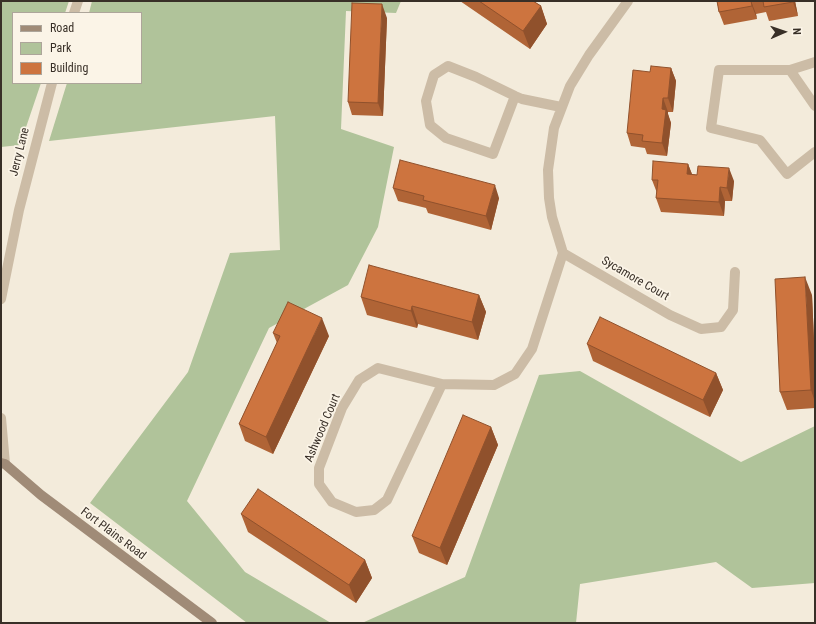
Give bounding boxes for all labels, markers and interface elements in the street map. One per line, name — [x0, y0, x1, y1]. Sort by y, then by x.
legend — [12, 12, 142, 84]
north arrow — [764, 12, 804, 52]
text: Road — [50, 21, 74, 35]
text: N — [790, 28, 803, 35]
text: Park — [50, 41, 71, 55]
text: Building — [50, 61, 88, 75]
street label: Jerry Lane — [7, 126, 33, 178]
street label: Sycamore Court — [599, 254, 671, 304]
street label: Ashwood Court — [302, 392, 344, 464]
street label: Fort Plains Road — [78, 505, 148, 563]

